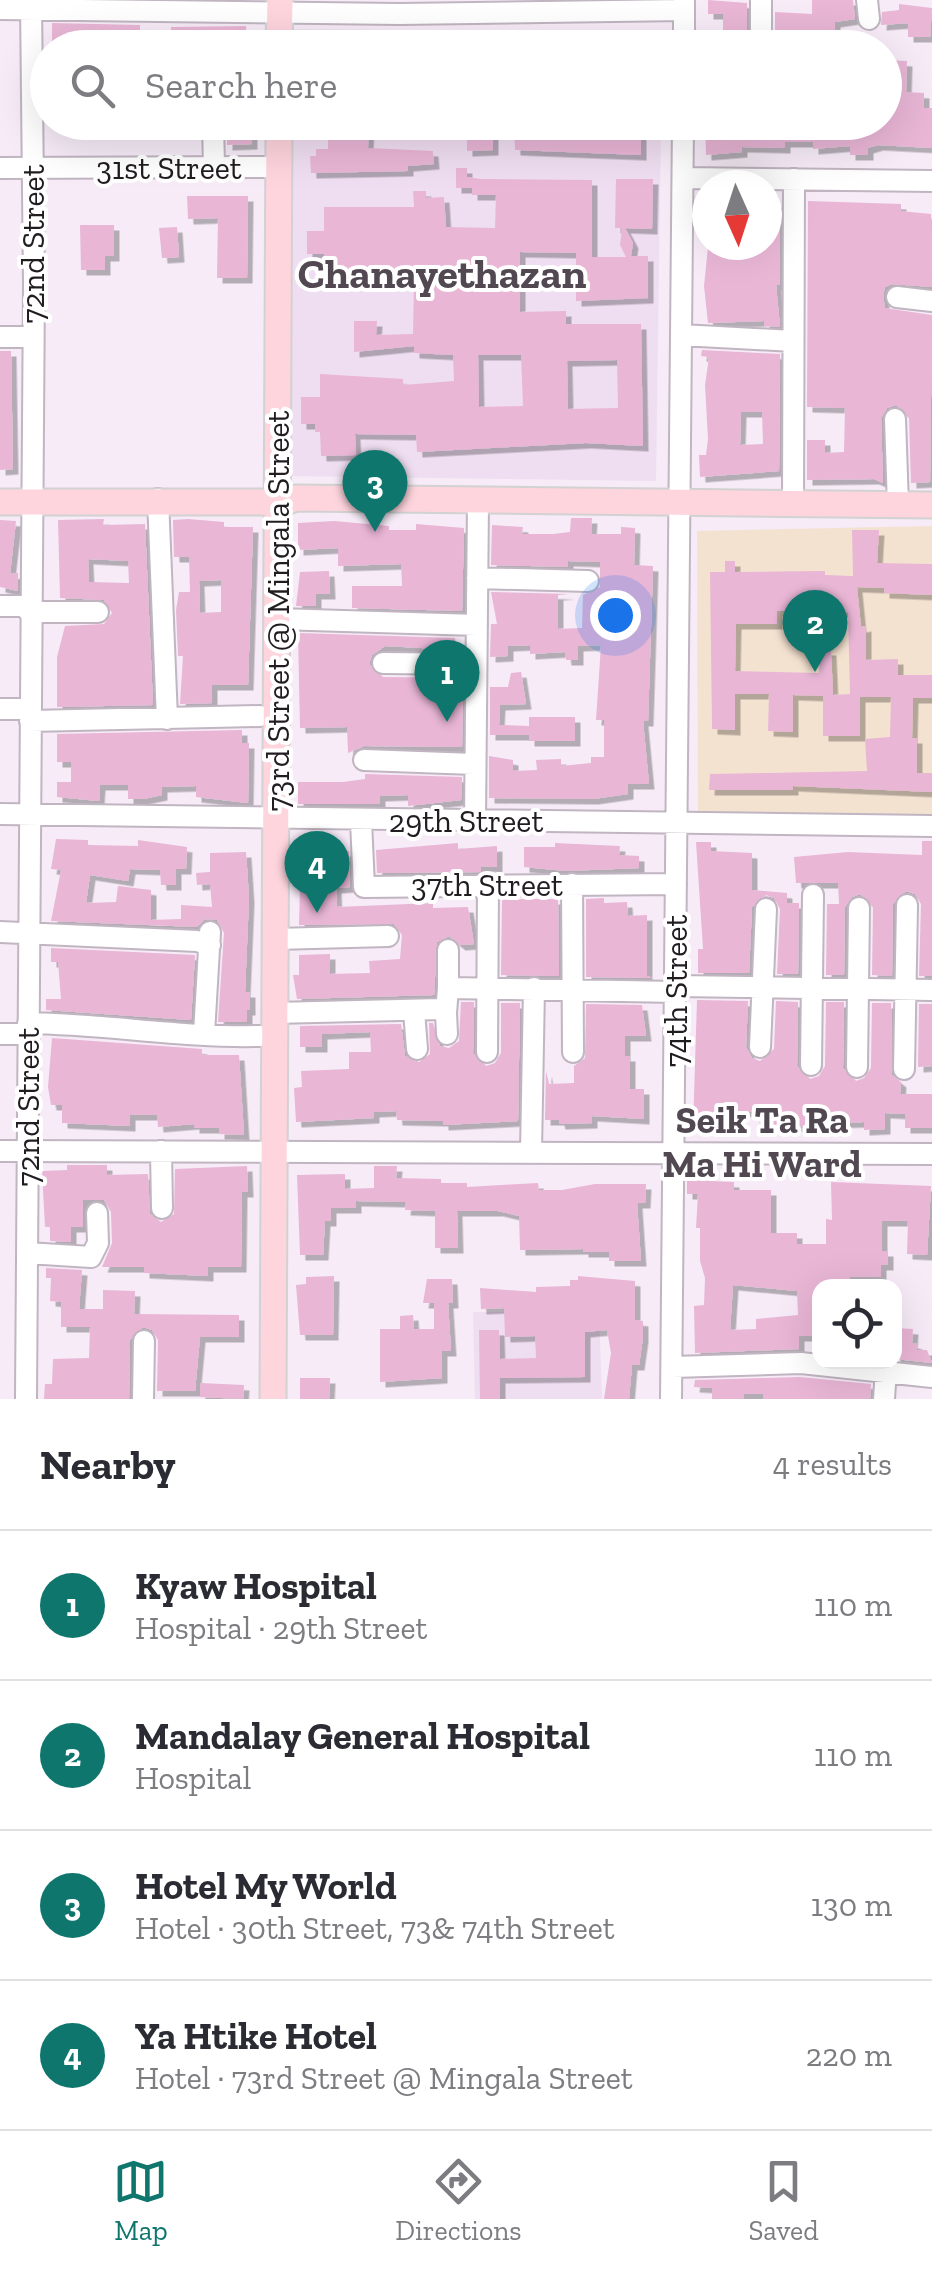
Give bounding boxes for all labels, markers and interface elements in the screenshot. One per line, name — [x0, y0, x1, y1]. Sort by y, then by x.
search box — [30, 30, 902, 140]
icon: search — [65, 58, 120, 113]
text: Search here — [145, 62, 337, 108]
street label: 31st Street — [96, 149, 242, 187]
street label: 72nd Street — [14, 164, 52, 324]
north arrow — [692, 170, 782, 260]
district label: Chanayethazan — [298, 248, 586, 299]
street label: 73rd Street @ Mingala Street — [259, 410, 297, 811]
pin: 3 — [342, 450, 408, 532]
your location — [590, 590, 641, 641]
pin: 2 — [782, 590, 848, 672]
pin: 1 — [414, 640, 480, 722]
street label: 29th Street — [389, 802, 543, 840]
pin: 4 — [284, 830, 350, 913]
street label: 37th Street — [411, 866, 563, 904]
street label: 74th Street — [657, 915, 695, 1067]
street label: 72nd Street — [9, 1027, 47, 1187]
district label: Seik Ta Ra Ma Hi Ward — [662, 1097, 862, 1187]
map controls — [812, 1279, 902, 1369]
button: locate — [812, 1279, 902, 1369]
text: Nearby — [40, 1439, 176, 1490]
text: 4 results — [773, 1445, 892, 1483]
text: Kyaw Hospital — [135, 1563, 377, 1609]
text: 1 — [66, 1586, 79, 1624]
text: 110 m — [814, 1586, 892, 1624]
text: Hospital · 29th Street — [135, 1609, 427, 1647]
text: Mandalay General Hospital — [135, 1713, 590, 1759]
text: 2 — [64, 1736, 81, 1774]
text: 110 m — [814, 1736, 892, 1774]
text: Hospital — [135, 1759, 251, 1797]
text: Hotel My World — [135, 1863, 397, 1909]
text: 3 — [64, 1886, 81, 1924]
text: 130 m — [811, 1886, 892, 1924]
text: Hotel · 30th Street, 73& 74th Street — [135, 1909, 615, 1947]
text: Ya Htike Hotel — [135, 2013, 377, 2059]
text: 4 — [63, 2036, 82, 2074]
text: 220 m — [806, 2036, 892, 2074]
text: Hotel · 73rd Street @ Mingala Street — [135, 2059, 633, 2097]
tab: Map — [113, 2154, 168, 2247]
tab: Directions — [395, 2154, 522, 2247]
tab: Saved — [748, 2154, 819, 2247]

